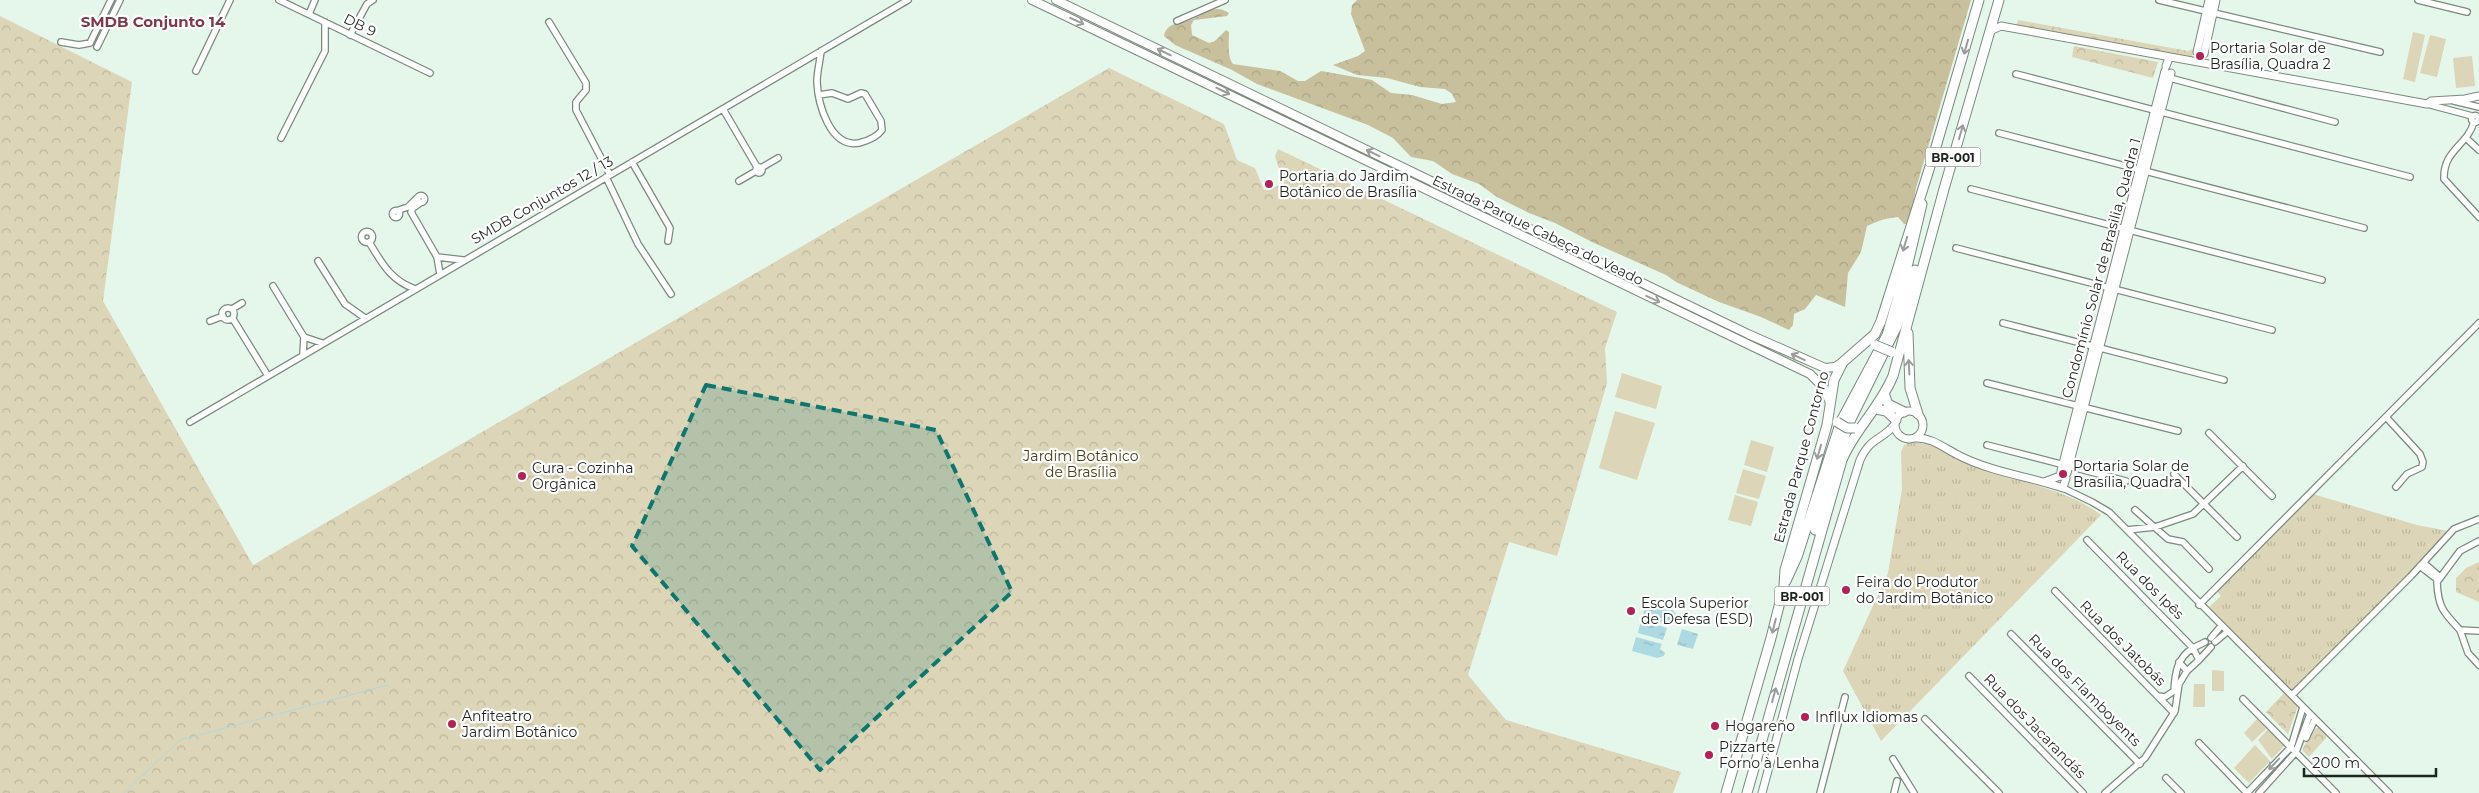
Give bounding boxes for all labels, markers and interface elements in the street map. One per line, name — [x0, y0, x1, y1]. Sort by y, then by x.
street label: DB 9 — [341, 9, 379, 41]
district label: SMDB Conjunto 14 — [81, 12, 226, 31]
one-way arrow — [1069, 16, 1084, 26]
one-way arrow — [1960, 38, 1970, 54]
place label: Portaria Solar de Brasília, Quadra 2 — [2210, 39, 2331, 73]
one-way arrow — [1157, 47, 1172, 56]
marker: Portaria Solar de Brasília, Quadra 2 — [2194, 50, 2206, 62]
one-way arrow — [1215, 87, 1230, 97]
one-way arrow — [1956, 125, 1966, 141]
street label: Condomínio Solar de Brasilia, Quadra 1 — [2058, 136, 2144, 400]
one-way arrow — [1366, 148, 1381, 157]
road number: BR-001 — [1926, 148, 1980, 166]
street label: SMDB Conjuntos 12 / 13 — [468, 152, 616, 248]
place label: Portaria do Jardim Botânico de Brasília — [1279, 167, 1417, 201]
street label: Estrada Parque Cabeça do Veado — [1430, 171, 1647, 289]
marker: Portaria do Jardim Botânico de Brasília — [1263, 178, 1275, 190]
one-way arrow — [1899, 235, 1909, 251]
one-way arrow — [1645, 295, 1660, 304]
one-way arrow — [1791, 351, 1806, 361]
one-way arrow — [1904, 359, 1913, 375]
street label: Estrada Parque Contorno — [1769, 369, 1833, 545]
one-way arrow — [1814, 444, 1824, 460]
park label: Jardim Botânico de Brasília — [1022, 447, 1139, 481]
place label: Portaria Solar de Brasília, Quadra 1 — [2073, 457, 2191, 491]
place label: Cura - Cozinha Orgânica — [532, 459, 633, 493]
marker: Portaria Solar de Brasília, Quadra 1 — [2057, 468, 2069, 480]
marker: Cura - Cozinha Orgânica — [516, 470, 528, 482]
street label: Rua dos Ipês — [2112, 547, 2188, 623]
place label: Feira do Produtor do Jardim Botânico — [1856, 573, 1993, 607]
marker: Feira do Produtor do Jardim Botânico — [1840, 584, 1852, 596]
road number: BR-001 — [1774, 586, 1830, 606]
place label: Escola Superior de Defesa (ESD) — [1641, 594, 1753, 628]
street label: Rua dos Jatobás — [2076, 596, 2170, 690]
marker: Escola Superior de Defesa (ESD) — [1625, 605, 1637, 617]
one-way arrow — [1769, 618, 1778, 634]
street label: Rua dos Flamboyents — [2025, 630, 2145, 750]
street label: Rua dos Jacarandás — [1980, 670, 2090, 782]
one-way arrow — [1770, 688, 1779, 704]
place label: Anfiteatro Jardim Botânico — [461, 707, 577, 741]
place label: Infllux Idiomas — [1815, 708, 1918, 726]
marker: Infllux Idiomas — [1799, 711, 1811, 723]
place label: Hogareño — [1725, 717, 1795, 735]
marker: Anfiteatro Jardim Botânico — [446, 718, 458, 730]
marker: Hogareño — [1709, 720, 1721, 732]
place label: Pizzarte Forno à Lenha — [1719, 738, 1820, 772]
scale bar — [2304, 746, 2436, 778]
marker: Pizzarte Forno à Lenha — [1703, 749, 1715, 761]
text: 200 m — [2312, 753, 2360, 772]
one-way arrow — [2268, 758, 2280, 771]

